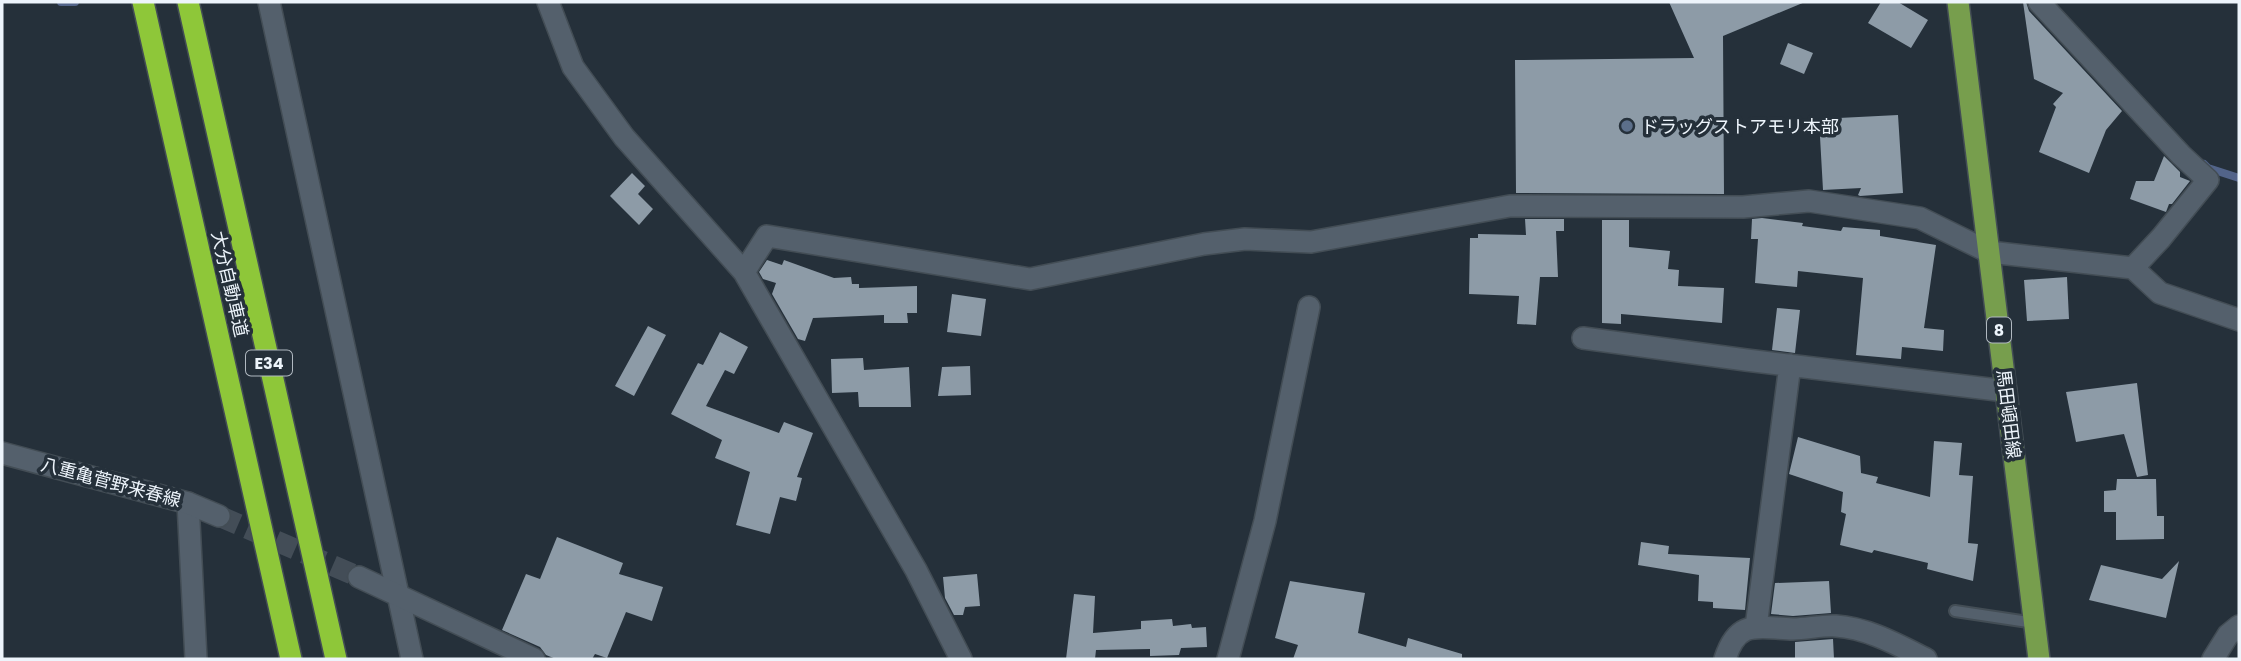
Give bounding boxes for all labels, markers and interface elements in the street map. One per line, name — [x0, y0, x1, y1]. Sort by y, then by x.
place label: ドラッグストアモリ本部 — [1641, 114, 1839, 139]
marker: ドラッグストアモリ本部 — [1619, 118, 1635, 134]
street label: 大分自動車道 — [206, 229, 254, 339]
road number: 8 — [1987, 318, 2011, 342]
road number: E34 — [246, 350, 292, 376]
street label: 馬田頓田線 — [1991, 368, 2027, 460]
street label: 八重亀菅野来春線 — [38, 451, 184, 513]

